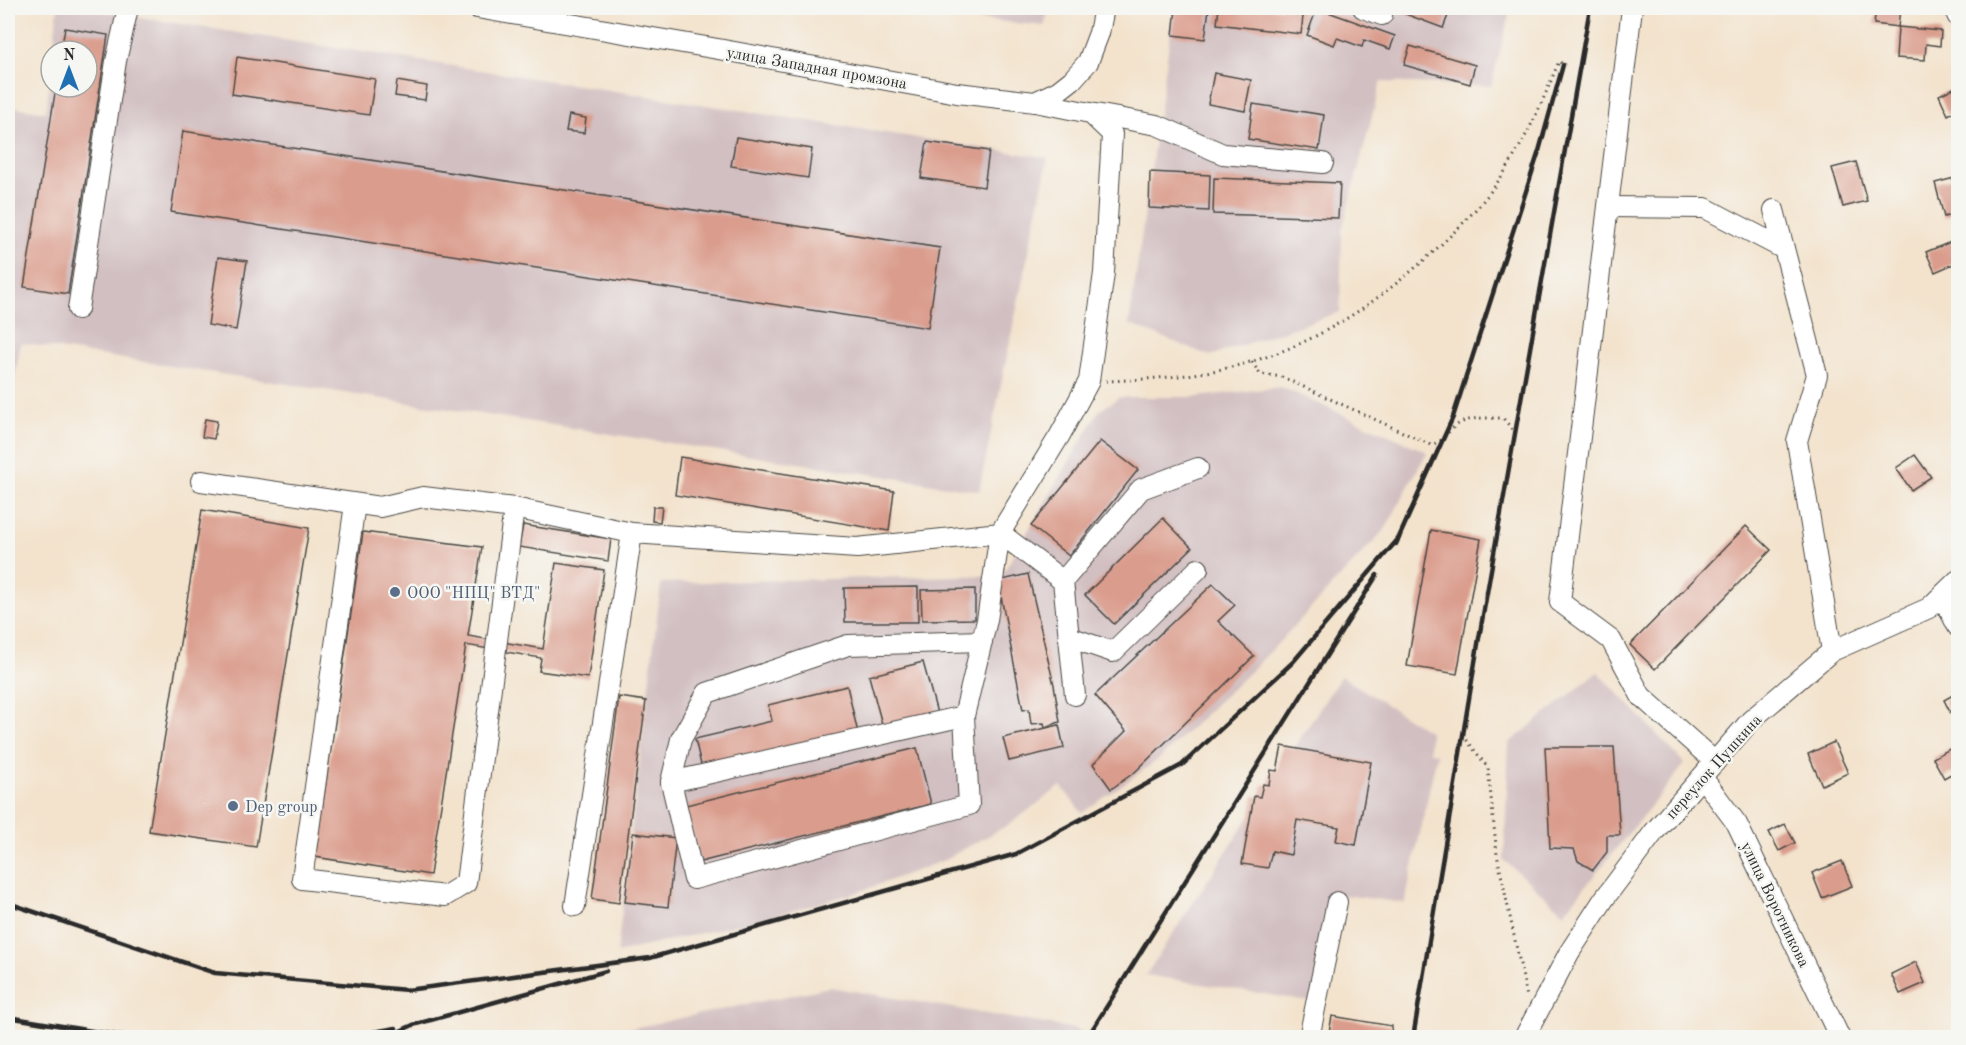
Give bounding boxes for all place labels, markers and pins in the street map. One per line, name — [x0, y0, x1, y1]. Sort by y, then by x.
marker: ООО "НПЦ" ВТД" — [388, 585, 402, 599]
place label: ООО "НПЦ" ВТД" — [407, 586, 540, 602]
marker: Dep group — [226, 799, 240, 813]
place label: Dep group — [245, 800, 318, 816]

